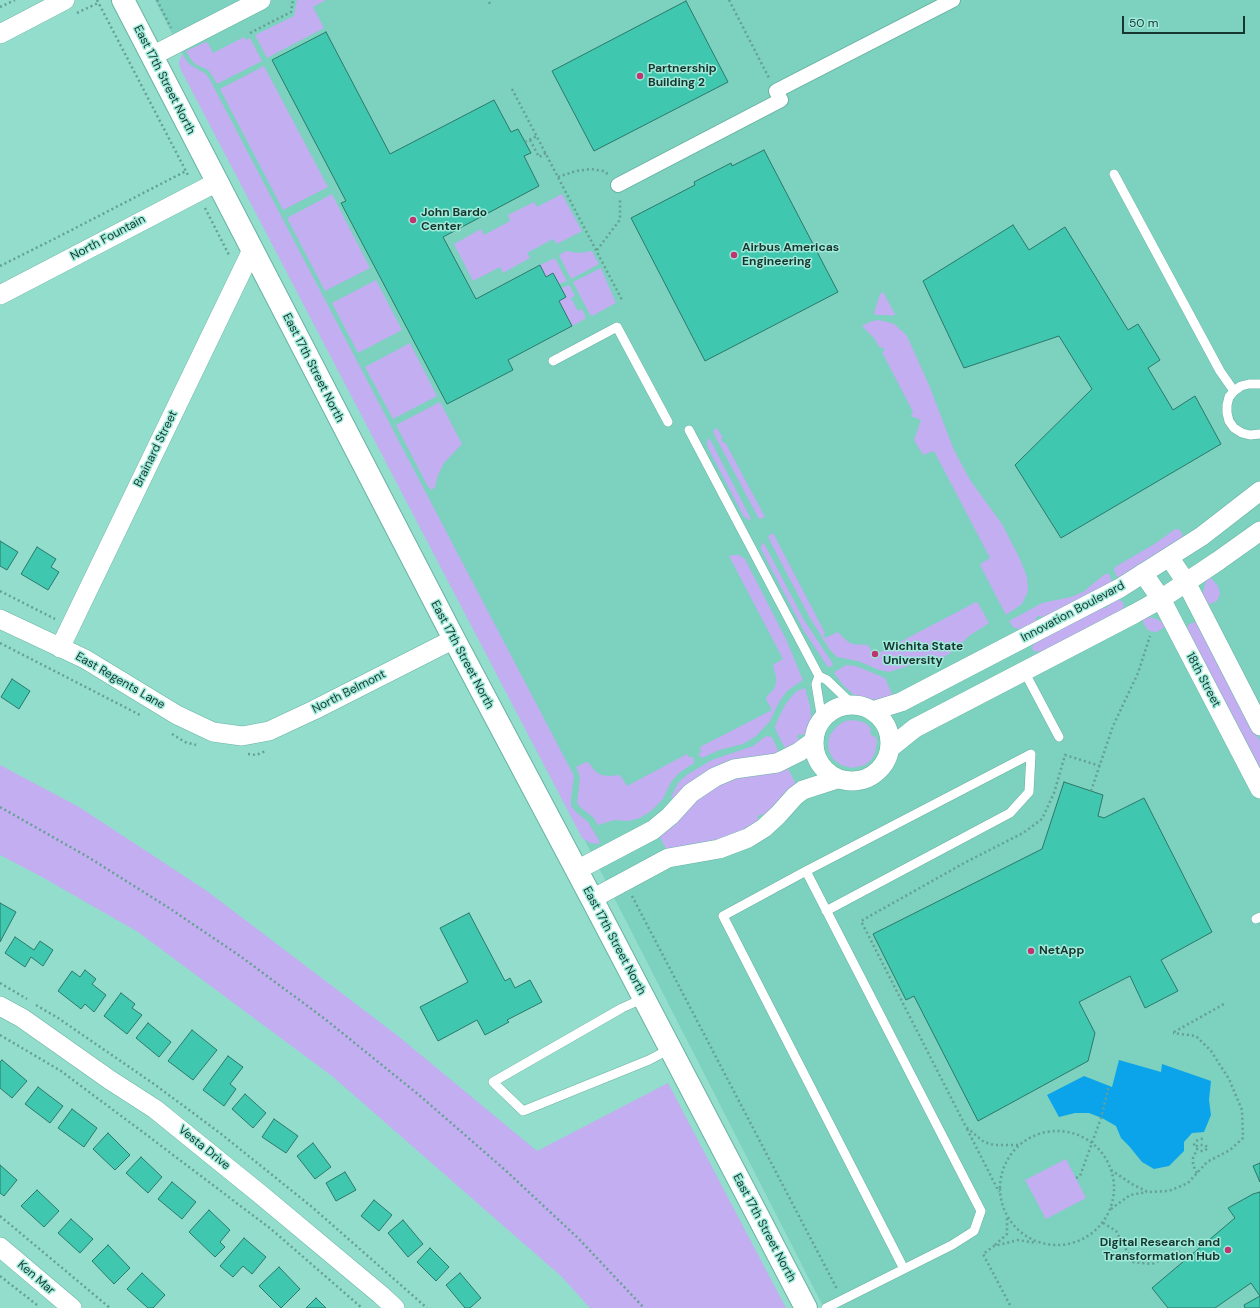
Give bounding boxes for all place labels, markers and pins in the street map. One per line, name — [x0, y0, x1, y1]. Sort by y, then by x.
place label: Partnership Building 2 — [648, 62, 717, 90]
marker: Partnership Building 2 — [635, 71, 645, 81]
place label: John Bardo Center — [421, 206, 487, 234]
marker: John Bardo Center — [408, 215, 418, 225]
place label: Airbus Americas Engineering — [742, 241, 839, 269]
marker: Airbus Americas Engineering — [729, 250, 739, 260]
place label: Wichita State University — [883, 640, 963, 668]
marker: Wichita State University — [870, 649, 880, 659]
place label: NetApp — [1039, 944, 1084, 958]
marker: NetApp — [1026, 946, 1036, 956]
place label: Digital Research and Transformation Hub — [1100, 1236, 1220, 1264]
marker: Digital Research and Transformation Hub — [1223, 1245, 1233, 1255]

